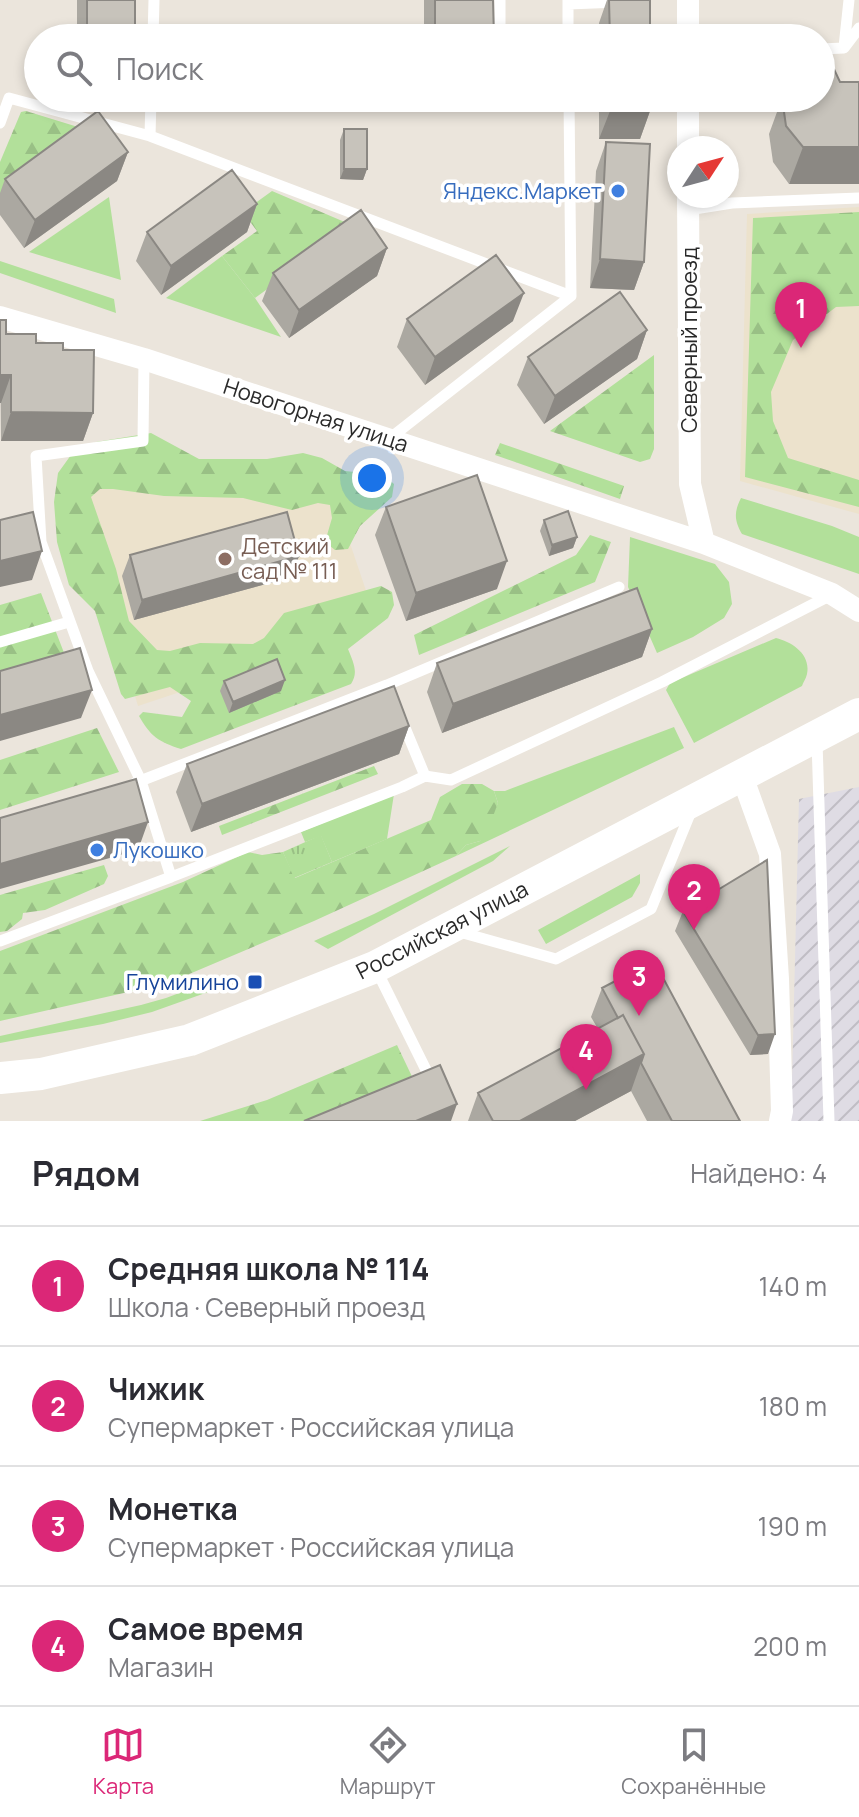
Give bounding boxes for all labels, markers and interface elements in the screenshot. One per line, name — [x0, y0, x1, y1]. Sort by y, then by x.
search box — [24, 24, 835, 112]
icon: search — [52, 46, 96, 90]
text: Поиск — [116, 48, 203, 89]
north arrow — [667, 136, 739, 208]
place label: Яндекс.Маркет — [443, 176, 602, 206]
marker: Яндекс.Маркет — [609, 182, 627, 200]
street label: Северный проезд — [674, 247, 704, 433]
pin: 1 — [775, 282, 827, 348]
street label: Новогорная улица — [220, 371, 412, 459]
your location — [352, 458, 392, 498]
place label: Детский сад № 111 — [241, 531, 337, 586]
marker: Детский сад № 111 — [216, 550, 234, 568]
place label: Лукошко — [113, 835, 204, 865]
marker: Лукошко — [88, 841, 106, 859]
pin: 2 — [668, 864, 720, 930]
street label: Российская улица — [351, 874, 533, 986]
pin: 3 — [613, 950, 665, 1016]
place label: Глумилино — [126, 967, 239, 997]
marker: Глумилино — [246, 973, 264, 991]
pin: 4 — [560, 1024, 612, 1090]
text: Рядом — [32, 1150, 141, 1196]
text: Найдено: 4 — [690, 1155, 827, 1191]
text: Средняя школа № 114 — [108, 1248, 429, 1289]
text: 1 — [52, 1268, 64, 1304]
text: 140 m — [758, 1268, 827, 1304]
text: Школа · Северный проезд — [108, 1289, 425, 1325]
text: Чижик — [108, 1368, 204, 1409]
text: 2 — [50, 1388, 66, 1424]
text: 180 m — [759, 1388, 827, 1424]
text: Супермаркет · Российская улица — [108, 1409, 514, 1445]
text: Монетка — [108, 1488, 238, 1529]
text: 3 — [50, 1508, 66, 1544]
text: 190 m — [758, 1508, 827, 1544]
text: Супермаркет · Российская улица — [108, 1529, 514, 1565]
text: Самое время — [108, 1608, 304, 1649]
text: 4 — [50, 1628, 66, 1664]
text: 200 m — [753, 1628, 827, 1664]
text: Магазин — [108, 1649, 214, 1685]
tab: Карта — [93, 1723, 154, 1801]
tab: Маршрут — [340, 1723, 436, 1801]
tab: Сохранённые — [621, 1723, 766, 1801]

